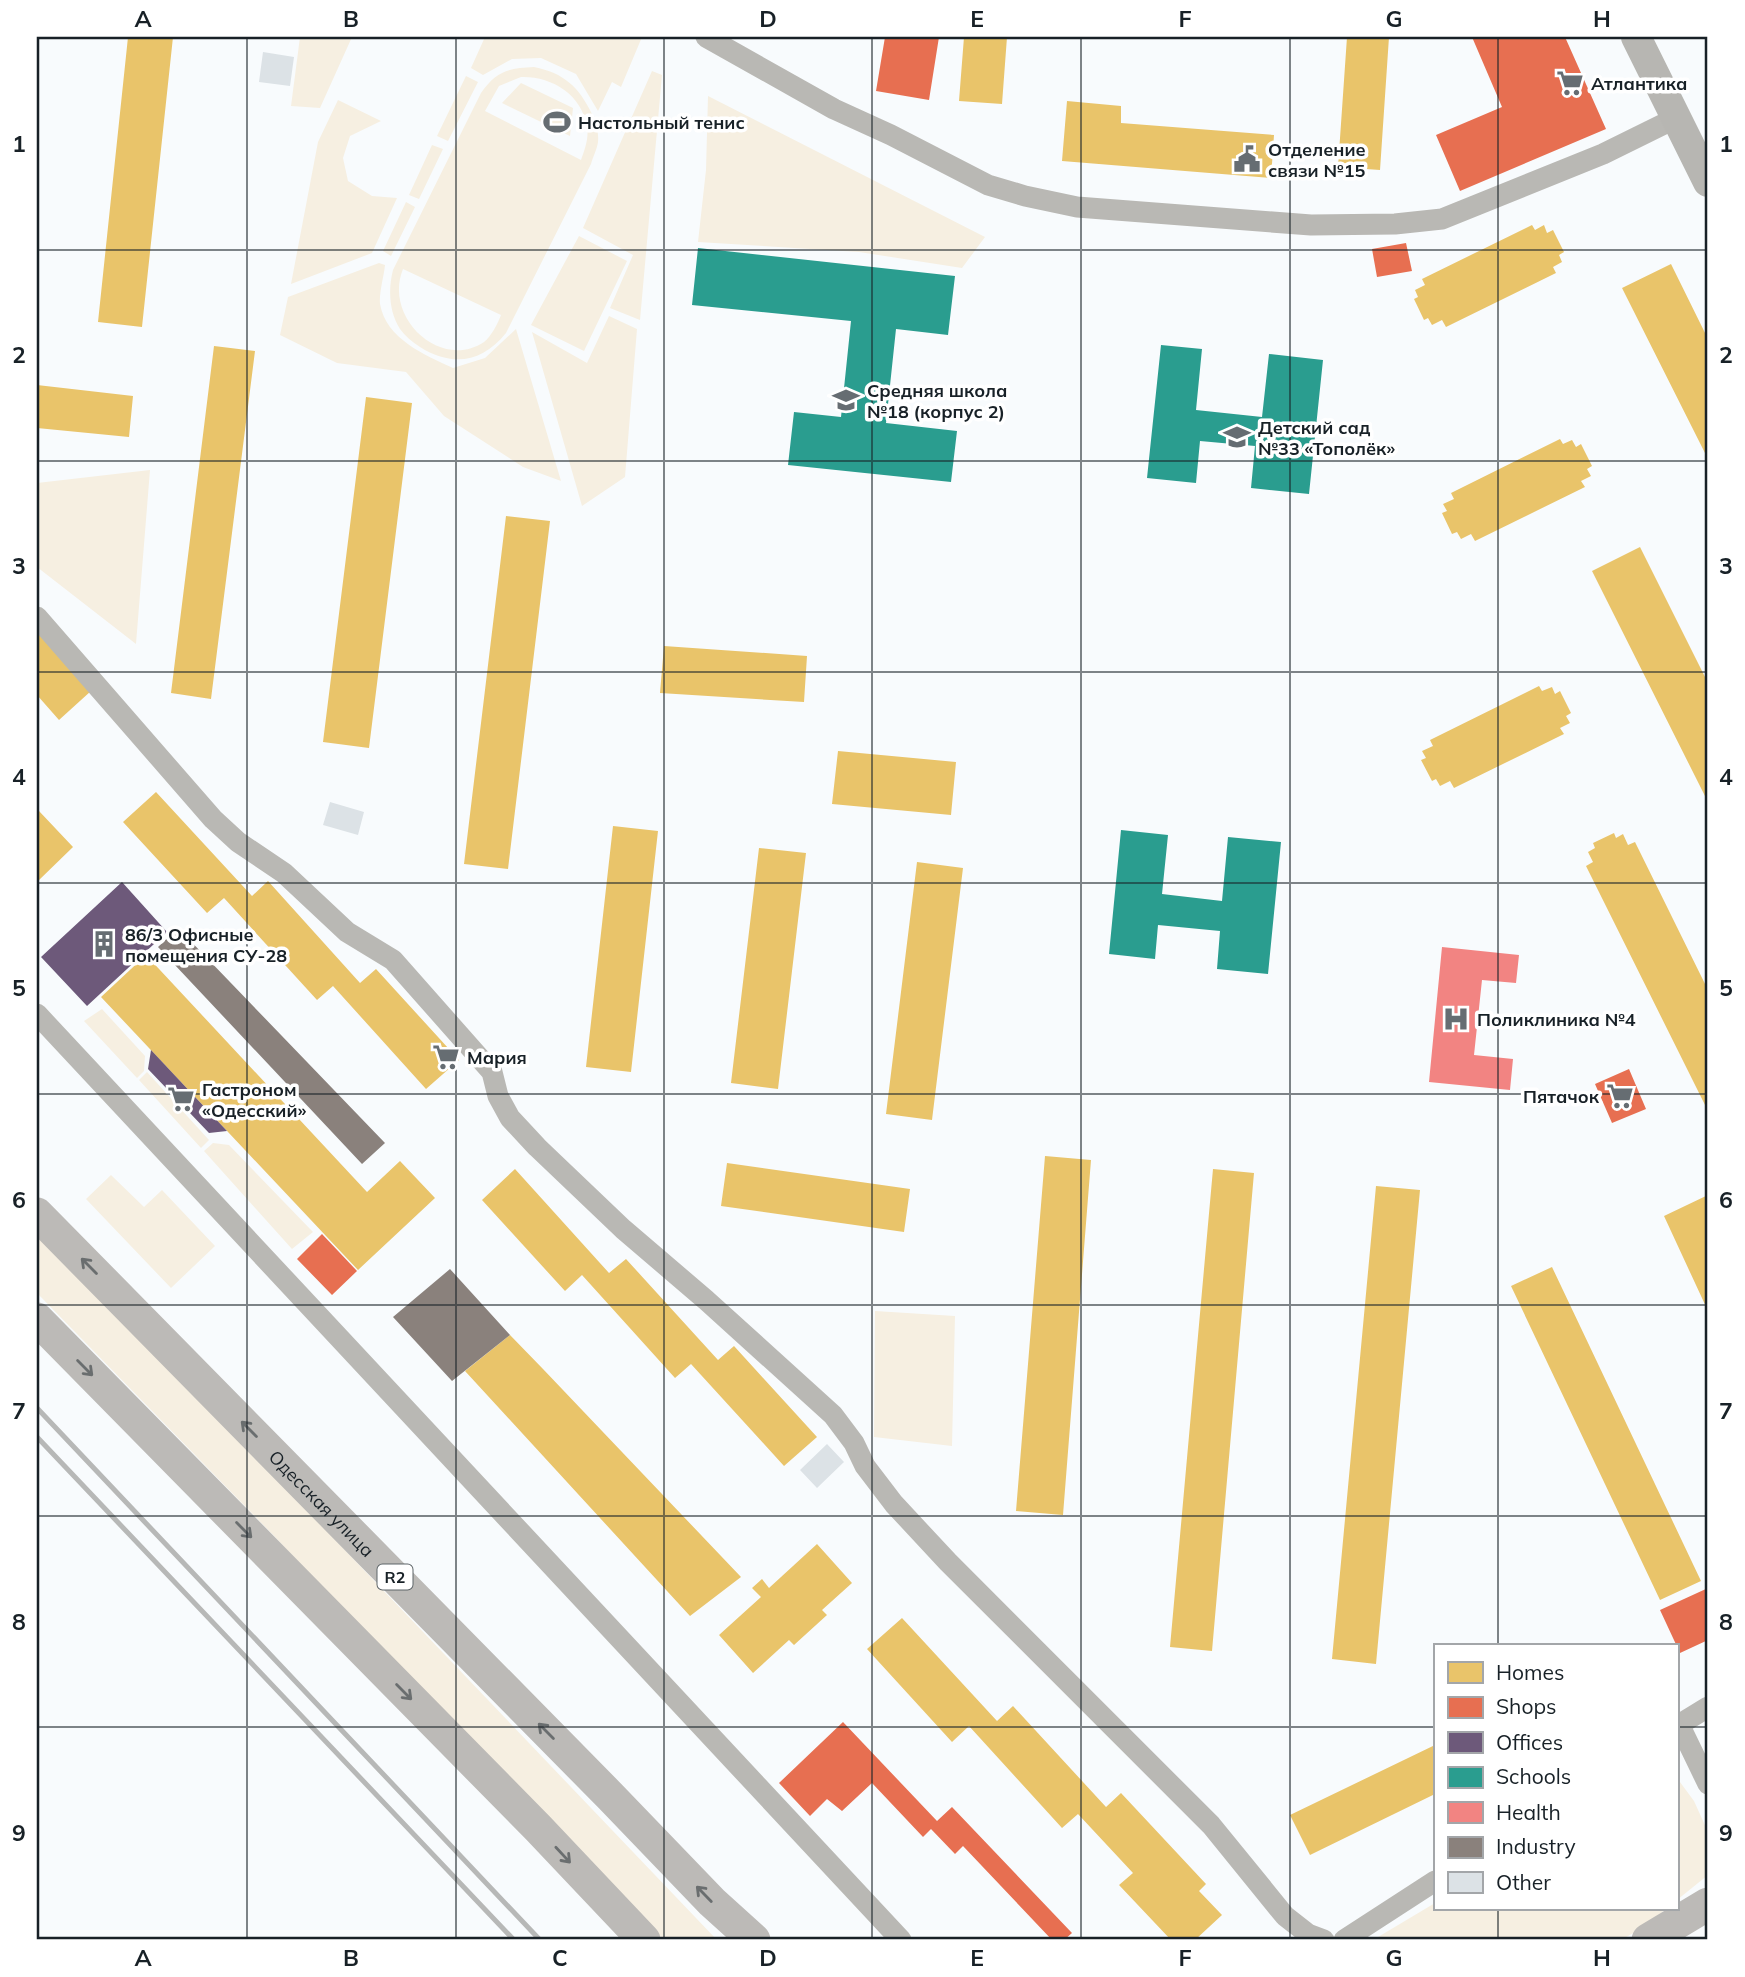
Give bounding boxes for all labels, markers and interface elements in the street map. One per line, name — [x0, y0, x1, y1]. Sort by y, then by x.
text: A — [134, 4, 152, 33]
text: B — [343, 4, 359, 33]
text: C — [552, 4, 568, 33]
text: D — [759, 4, 777, 33]
text: E — [970, 4, 984, 33]
text: F — [1178, 4, 1192, 33]
text: G — [1385, 4, 1403, 33]
text: H — [1593, 4, 1611, 33]
supermarket icon: Атлантика — [1555, 68, 1585, 98]
place label: Атлантика — [1591, 72, 1688, 95]
sports icon: Настольный тенис — [542, 107, 572, 137]
place label: Настольный тенис — [578, 111, 745, 134]
text: 1 — [12, 129, 26, 158]
text: 1 — [1719, 129, 1733, 158]
place label: Отделение связи №15 — [1268, 138, 1366, 182]
public building icon: Отделение связи №15 — [1232, 144, 1262, 174]
text: 2 — [12, 340, 26, 369]
text: 2 — [1719, 340, 1733, 369]
place label: Средняя школа №18 (корпус 2) — [867, 379, 1007, 423]
school or university icon: Средняя школа №18 (корпус 2) — [831, 385, 861, 415]
place label: Детский сад №33 «Тополёк» — [1258, 416, 1395, 460]
school or university icon: Детский сад №33 «Тополёк» — [1222, 422, 1252, 452]
text: 3 — [12, 551, 26, 580]
text: 3 — [1719, 551, 1733, 580]
text: 4 — [12, 762, 26, 791]
text: 4 — [1719, 762, 1733, 791]
place label: 86/3 Офисные помещения СУ-28 — [125, 923, 287, 967]
building icon: 86/3 Офисные помещения СУ-28 — [89, 929, 119, 959]
text: 5 — [12, 973, 26, 1002]
text: 5 — [1719, 973, 1733, 1002]
hospital icon: Поликлиника №4 — [1441, 1004, 1471, 1034]
place label: Поликлиника №4 — [1477, 1008, 1636, 1031]
supermarket icon: Мария — [431, 1042, 461, 1072]
place label: Мария — [467, 1046, 527, 1069]
place label: Гастроном «Одесский» — [202, 1078, 307, 1122]
supermarket icon: Пятачок — [1605, 1081, 1635, 1111]
supermarket icon: Гастроном «Одесский» — [166, 1084, 196, 1114]
place label: Пятачок — [1523, 1085, 1600, 1108]
text: 6 — [12, 1185, 26, 1214]
text: 6 — [1719, 1185, 1733, 1214]
one-way arrow — [81, 1258, 98, 1275]
one-way arrow — [76, 1359, 93, 1376]
text: 7 — [12, 1396, 26, 1425]
text: 7 — [1719, 1396, 1733, 1425]
one-way arrow — [240, 1420, 257, 1437]
street label: Одесская улица — [264, 1445, 379, 1561]
one-way arrow — [236, 1521, 253, 1538]
road number: R2 — [378, 1564, 412, 1590]
text: 8 — [12, 1607, 26, 1636]
text: 8 — [1719, 1607, 1733, 1636]
legend — [1434, 1644, 1678, 1910]
text: Homes — [1496, 1659, 1564, 1685]
one-way arrow — [396, 1683, 413, 1700]
text: Shops — [1496, 1693, 1556, 1719]
one-way arrow — [537, 1722, 554, 1739]
text: Offices — [1496, 1729, 1563, 1755]
text: Schools — [1496, 1763, 1571, 1789]
text: Health — [1496, 1799, 1561, 1825]
text: 9 — [12, 1818, 26, 1847]
text: 9 — [1719, 1818, 1733, 1847]
text: Industry — [1496, 1833, 1576, 1859]
one-way arrow — [555, 1846, 572, 1863]
text: Other — [1496, 1869, 1551, 1895]
one-way arrow — [696, 1886, 713, 1903]
text: A — [134, 1943, 152, 1972]
text: B — [343, 1943, 359, 1972]
text: C — [552, 1943, 568, 1972]
text: D — [759, 1943, 777, 1972]
text: E — [970, 1943, 984, 1972]
text: F — [1178, 1943, 1192, 1972]
text: G — [1385, 1943, 1403, 1972]
text: H — [1593, 1943, 1611, 1972]

